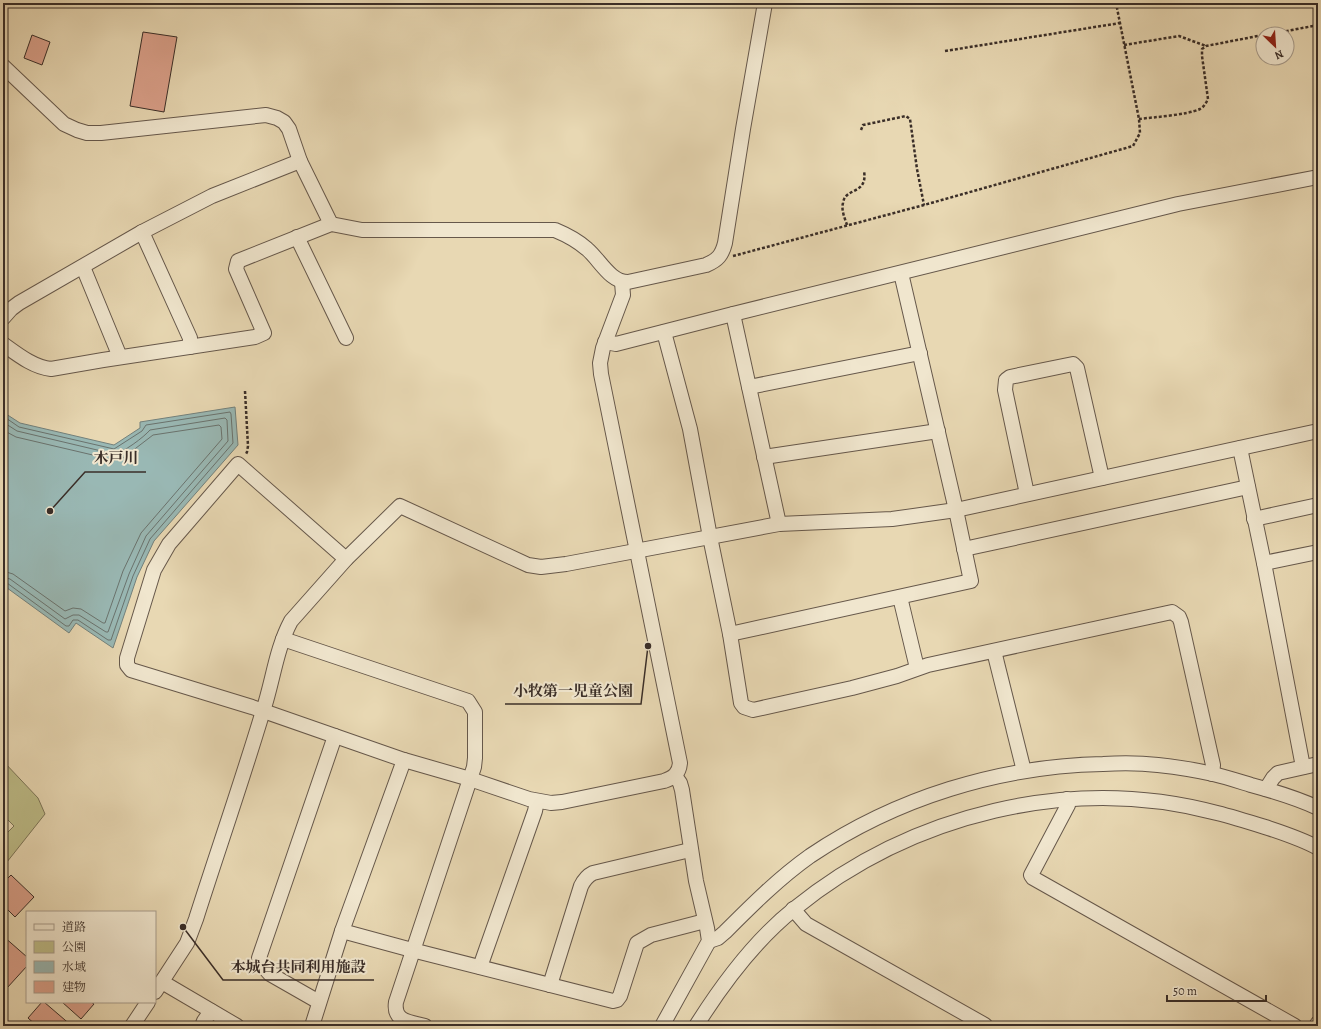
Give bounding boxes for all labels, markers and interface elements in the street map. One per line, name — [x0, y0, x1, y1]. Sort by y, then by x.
north arrow — [1255, 26, 1295, 66]
text: N — [1272, 46, 1286, 63]
callout: 木戸川 — [85, 445, 146, 472]
text: 木戸川 — [93, 448, 139, 468]
callout: 小牧第一児童公園 — [505, 677, 641, 704]
text: 小牧第一児童公園 — [513, 681, 633, 701]
legend — [26, 911, 156, 1003]
text: 道路 — [62, 919, 86, 935]
text: 公園 — [62, 939, 86, 955]
callout: 本城台共同利用施設 — [223, 953, 374, 980]
text: 本城台共同利用施設 — [230, 957, 366, 977]
text: 水域 — [62, 959, 86, 975]
scale bar — [1167, 977, 1266, 1003]
text: 建物 — [62, 979, 86, 995]
text: 50 m — [1173, 983, 1197, 999]

